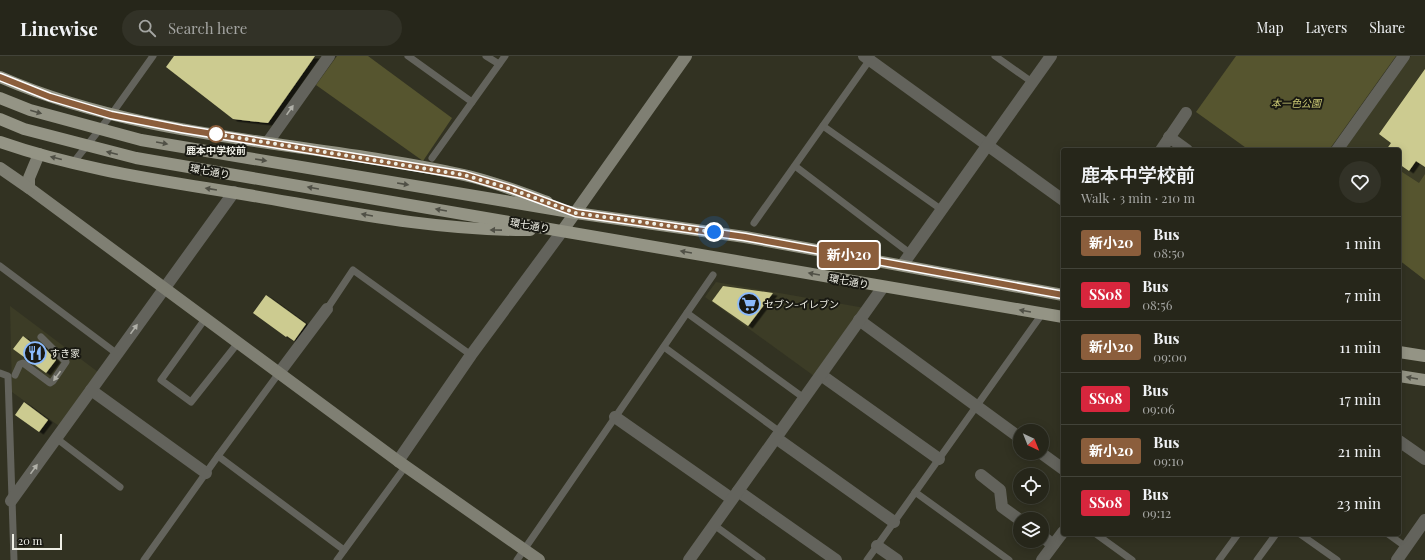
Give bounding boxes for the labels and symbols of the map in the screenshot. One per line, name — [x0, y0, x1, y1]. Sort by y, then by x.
park label: 本一色公園 — [1271, 96, 1323, 110]
one-way arrow — [286, 105, 294, 115]
one-way arrow — [31, 109, 43, 115]
marker: 鹿本中学校前 — [207, 125, 225, 143]
one-way arrow — [156, 141, 168, 147]
place label: 鹿本中学校前 — [186, 143, 246, 157]
one-way arrow — [106, 149, 118, 155]
one-way arrow — [50, 155, 62, 161]
one-way arrow — [255, 158, 267, 164]
street label: 環七通り — [189, 161, 231, 181]
one-way arrow — [397, 181, 409, 187]
one-way arrow — [307, 185, 319, 191]
one-way arrow — [205, 186, 217, 192]
one-way arrow — [435, 207, 448, 213]
one-way arrow — [361, 212, 373, 218]
street label: 環七通り — [509, 215, 551, 235]
your location — [704, 222, 724, 242]
one-way arrow — [489, 227, 502, 233]
line badge: 新小20 — [821, 242, 877, 268]
one-way arrow — [680, 249, 692, 255]
one-way arrow — [808, 271, 820, 277]
street label: 環七通り — [828, 271, 870, 291]
supermarket icon: セブン-イレブン — [736, 291, 762, 317]
place label: セブン-イレブン — [764, 297, 839, 311]
one-way arrow — [1018, 308, 1031, 314]
one-way arrow — [130, 324, 138, 335]
restaurant icon: すき家 — [22, 340, 48, 366]
place label: すき家 — [50, 346, 80, 360]
one-way arrow — [53, 371, 61, 381]
one-way arrow — [1406, 375, 1418, 381]
north arrow — [1013, 424, 1049, 460]
one-way arrow — [30, 464, 38, 474]
scale bar — [12, 532, 62, 551]

